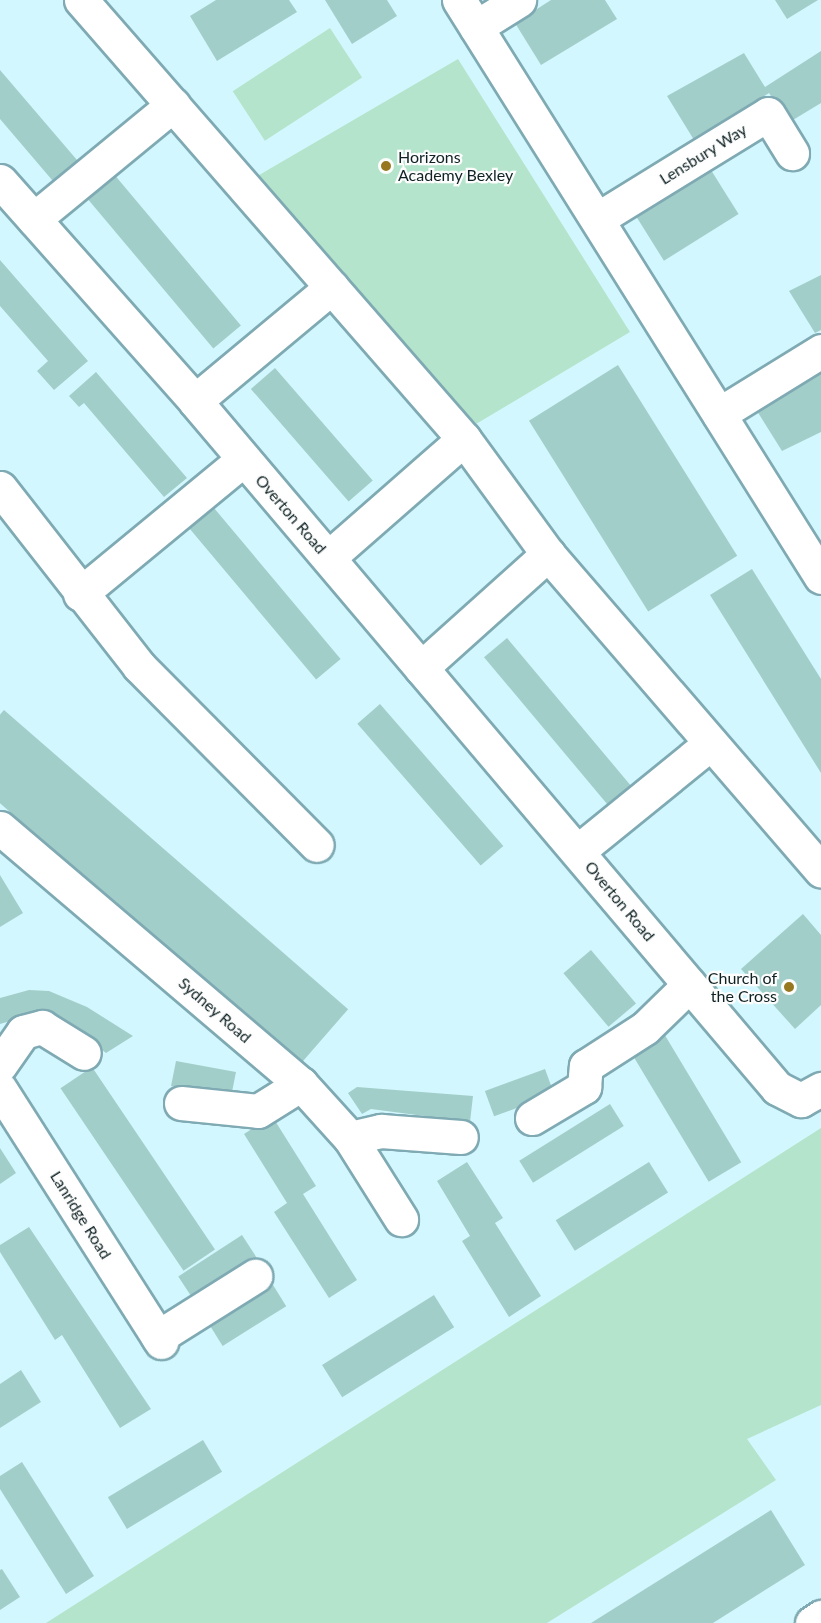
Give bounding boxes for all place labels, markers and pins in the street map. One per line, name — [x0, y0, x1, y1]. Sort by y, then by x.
place label: Horizons Academy Bexley — [398, 147, 514, 185]
marker: Horizons Academy Bexley — [379, 159, 393, 173]
place label: Church of the Cross — [708, 968, 777, 1006]
marker: Church of the Cross — [782, 980, 796, 994]

